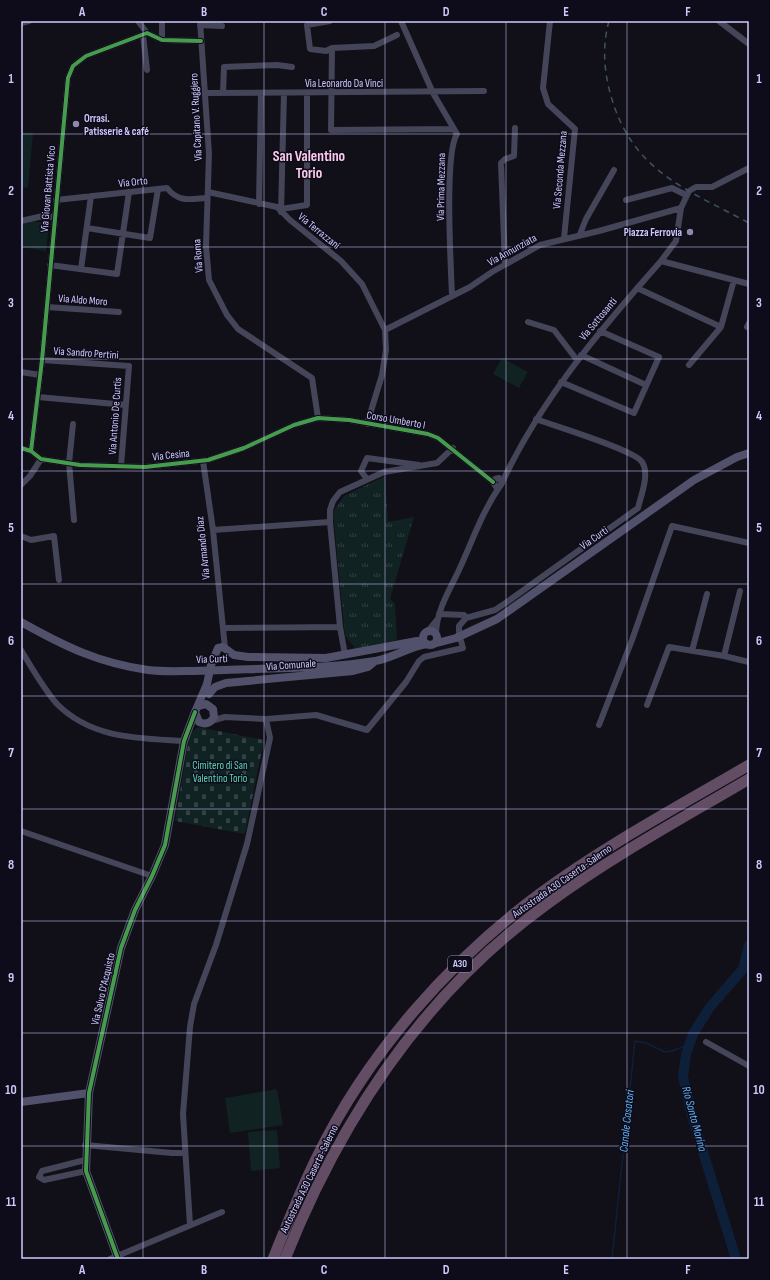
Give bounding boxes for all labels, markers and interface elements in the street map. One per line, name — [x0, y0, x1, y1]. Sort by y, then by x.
text: A — [78, 4, 86, 20]
text: B — [201, 4, 207, 20]
text: C — [321, 4, 328, 20]
text: D — [443, 4, 450, 20]
text: E — [563, 4, 569, 20]
text: F — [685, 4, 691, 20]
text: 1 — [8, 71, 14, 87]
text: 1 — [756, 71, 762, 87]
street label: Via Capitano V. Ruggiero — [187, 72, 205, 161]
street label: Via Leonardo Da Vinci — [305, 77, 383, 90]
place label: Orrasi. Patisserie & café — [84, 112, 149, 138]
marker: Orrasi. Patisserie & café — [71, 119, 81, 129]
street label: Via Seconda Mezzana — [550, 130, 570, 210]
street label: Via Giovan Battista Vico — [38, 145, 58, 233]
district label: San Valentino Torio — [273, 147, 345, 183]
street label: Via Prima Mezzana — [434, 153, 448, 221]
street label: Via Orto — [118, 174, 149, 190]
text: 2 — [8, 183, 14, 199]
text: 2 — [756, 183, 762, 199]
street label: Via Terrazzani — [295, 210, 343, 252]
place label: Piazza Ferrovia — [624, 226, 682, 239]
marker: Piazza Ferrovia — [685, 227, 695, 237]
street label: Via Annunziata — [485, 231, 539, 269]
street label: Via Roma — [190, 239, 206, 273]
street label: Via Aldo Moro — [58, 292, 109, 308]
text: 3 — [8, 295, 14, 311]
street label: Via Sottosanti — [576, 295, 620, 343]
text: 3 — [756, 295, 762, 311]
street label: Via Sandro Pertini — [53, 344, 119, 362]
street label: Via Antonio De Curtis — [106, 377, 124, 455]
text: 4 — [8, 408, 14, 424]
street label: Corso Umberto I — [365, 408, 427, 432]
text: 4 — [756, 408, 762, 424]
street label: Via Cesina — [152, 447, 190, 463]
street label: Via Armando Diaz — [193, 516, 213, 580]
text: 5 — [8, 520, 14, 536]
text: 5 — [756, 520, 762, 536]
street label: Via Curti — [577, 524, 611, 552]
text: 6 — [8, 633, 14, 649]
text: 6 — [756, 633, 762, 649]
street label: Via Curti — [196, 652, 228, 666]
street label: Via Comunale — [266, 657, 316, 673]
text: 7 — [8, 745, 14, 761]
text: 7 — [756, 745, 762, 761]
park label: Cimitero di San Valentino Torio — [192, 759, 248, 785]
street label: Autostrada A30 Caserta-Salerno — [509, 841, 615, 921]
text: 8 — [8, 857, 14, 873]
text: 8 — [756, 857, 762, 873]
street label: Via Salvo D'Acquisto — [88, 951, 118, 1026]
road number: A30 — [448, 956, 472, 972]
text: 9 — [8, 970, 14, 986]
text: 9 — [756, 970, 762, 986]
text: 10 — [5, 1082, 17, 1098]
text: 10 — [753, 1082, 765, 1098]
water label: Rio Santa Marina — [678, 1085, 710, 1153]
water label: Canale Casatori — [616, 1088, 638, 1153]
street label: Autostrada A30 Caserta-Salerno — [277, 1122, 341, 1236]
text: 11 — [6, 1194, 16, 1210]
text: 11 — [754, 1194, 764, 1210]
text: A — [78, 1262, 86, 1278]
text: B — [201, 1262, 207, 1278]
text: C — [321, 1262, 328, 1278]
text: D — [443, 1262, 450, 1278]
text: E — [563, 1262, 569, 1278]
text: F — [685, 1262, 691, 1278]

